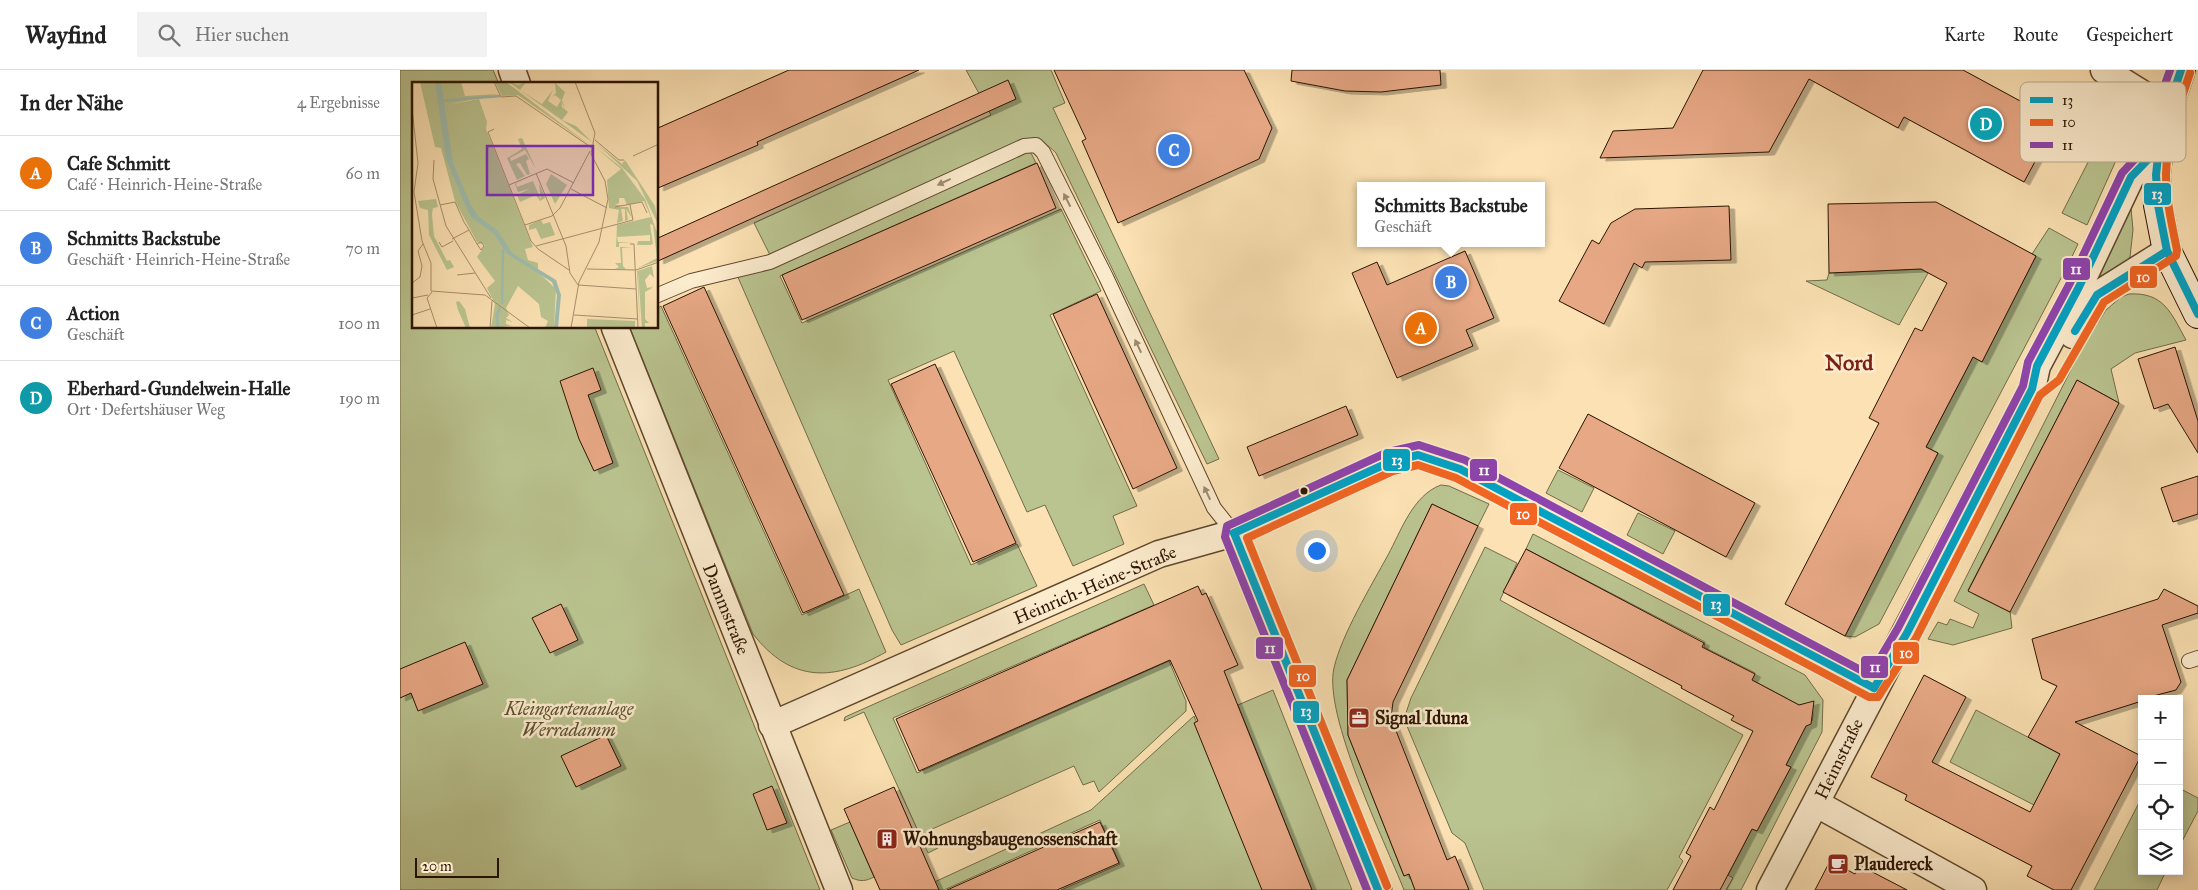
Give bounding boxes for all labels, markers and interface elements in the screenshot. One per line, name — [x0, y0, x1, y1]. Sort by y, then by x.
search box — [137, 12, 487, 57]
text: Wayfind — [25, 20, 107, 50]
icon: search — [155, 21, 183, 49]
text: Hier suchen — [195, 23, 289, 46]
text: Karte — [1944, 24, 1985, 46]
text: Route — [2013, 24, 2058, 46]
text: Gespeichert — [2086, 24, 2173, 46]
inset map — [412, 82, 659, 329]
legend — [2020, 82, 2186, 162]
text: In der Nähe — [20, 90, 123, 116]
text: 13 — [2062, 92, 2073, 109]
text: 4 Ergebnisse — [297, 93, 380, 112]
pin: D — [1970, 105, 2002, 143]
text: 10 — [2062, 114, 2076, 131]
pin: C — [1158, 131, 1190, 169]
text: 11 — [2062, 137, 2074, 154]
text: Cafe Schmitt — [67, 152, 170, 175]
text: A — [31, 164, 41, 183]
text: 60 m — [346, 164, 380, 183]
text: Café · Heinrich-Heine-Straße — [67, 175, 262, 194]
one-way arrow — [937, 179, 951, 187]
popup — [1357, 182, 1545, 247]
line badge: 13 — [2143, 182, 2172, 206]
text: 13 — [2151, 186, 2163, 204]
one-way arrow — [1063, 193, 1071, 207]
text: Schmitts Backstube — [1374, 194, 1528, 217]
text: Geschäft — [1374, 217, 1432, 236]
text: Schmitts Backstube — [67, 227, 220, 250]
text: B — [31, 239, 41, 258]
text: 70 m — [345, 239, 380, 258]
text: Geschäft · Heinrich-Heine-Straße — [67, 250, 290, 269]
line badge: 11 — [2062, 257, 2091, 281]
text: 11 — [2070, 261, 2082, 278]
pin: B — [1435, 263, 1467, 301]
line badge: 10 — [2129, 265, 2158, 289]
text: 10 — [2136, 269, 2150, 286]
text: Action — [67, 302, 120, 325]
pin: A — [1405, 309, 1437, 347]
text: C — [31, 314, 41, 333]
text: 100 m — [338, 314, 380, 333]
text: Geschäft — [67, 325, 125, 344]
one-way arrow — [1134, 339, 1142, 353]
district label: Nord — [1825, 349, 1874, 376]
text: Eberhard-Gundelwein-Halle — [67, 377, 290, 400]
text: D — [30, 389, 42, 408]
text: 190 m — [339, 389, 380, 408]
text: Ort · Defertshäuser Weg — [67, 400, 225, 419]
line badge: 13 — [1382, 448, 1411, 472]
text: 13 — [1391, 452, 1403, 470]
line badge: 11 — [1469, 458, 1498, 482]
text: 11 — [1478, 462, 1490, 479]
one-way arrow — [1202, 486, 1210, 500]
unlabelled marker — [1299, 486, 1309, 496]
line badge: 10 — [1509, 502, 1538, 526]
text: 10 — [1516, 506, 1530, 523]
your location — [1304, 538, 1330, 564]
street label: Heinrich-Heine-Straße — [1010, 541, 1180, 629]
street label: Dammstraße — [698, 560, 754, 658]
line badge: 13 — [1702, 593, 1731, 617]
text: 13 — [1710, 596, 1722, 614]
line badge: 11 — [1255, 636, 1284, 660]
text: 11 — [1264, 640, 1276, 657]
line badge: 10 — [1892, 641, 1920, 665]
text: 10 — [1899, 645, 1913, 662]
line badge: 11 — [1860, 655, 1889, 679]
text: 11 — [1869, 659, 1881, 676]
line badge: 10 — [1288, 664, 1317, 688]
text: 10 — [1296, 668, 1310, 685]
map controls — [2138, 695, 2183, 875]
button: + — [2138, 695, 2183, 740]
park label: Kleingartenanlage Werradamm — [504, 698, 635, 741]
line badge: 13 — [1292, 700, 1320, 724]
text: 13 — [1300, 703, 1312, 721]
office icon: Signal Iduna — [1347, 706, 1371, 730]
place label: Signal Iduna — [1375, 707, 1469, 730]
street label: Heimstraße — [1810, 715, 1868, 803]
button: − — [2138, 740, 2183, 785]
button: locate — [2138, 785, 2183, 830]
building icon: Wohnungsbaugenossenschaft — [875, 827, 899, 851]
place label: Wohnungsbaugenossenschaft — [903, 828, 1118, 851]
button: layers — [2138, 830, 2183, 875]
cafe icon: Plaudereck — [1826, 852, 1850, 876]
place label: Plaudereck — [1854, 853, 1934, 875]
scale bar — [415, 855, 499, 878]
text: 20 m — [422, 858, 452, 875]

